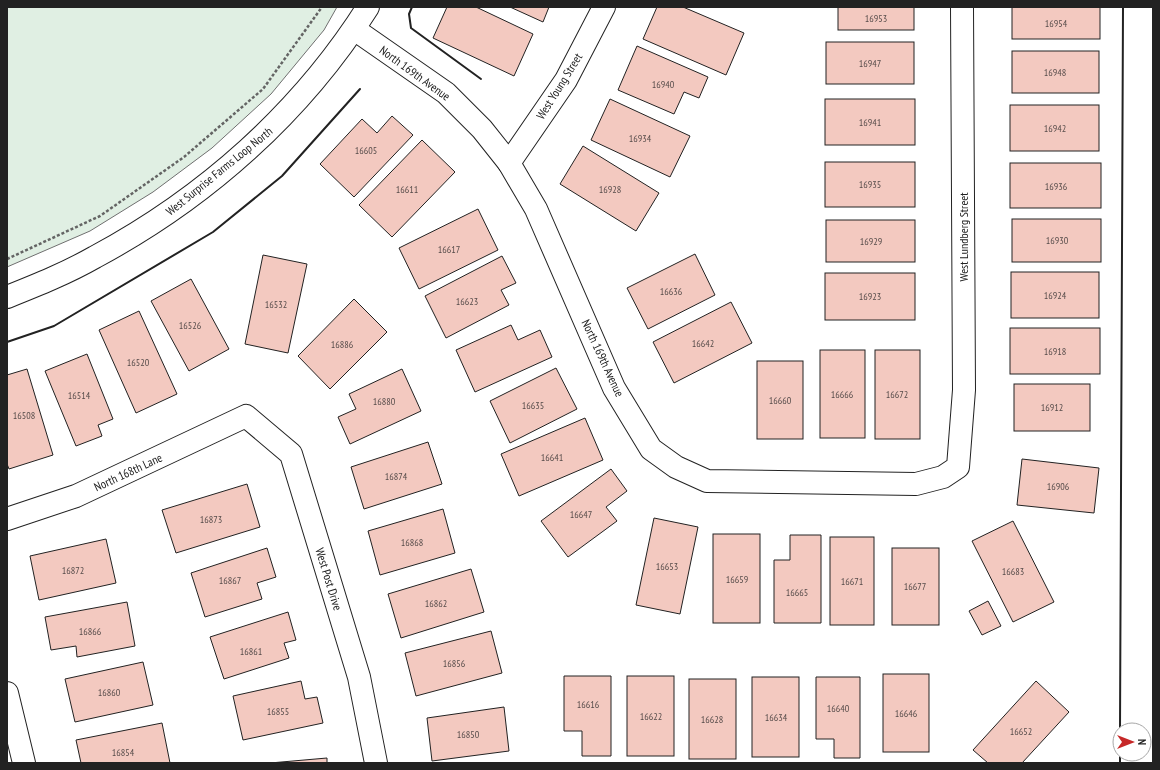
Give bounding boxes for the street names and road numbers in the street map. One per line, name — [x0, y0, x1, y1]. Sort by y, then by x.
street label: North 169th Avenue — [377, 42, 453, 104]
street label: West Young Street — [533, 50, 586, 122]
street label: West Surprise Farms Loop North — [163, 123, 275, 219]
street label: West Lundberg Street — [956, 192, 971, 282]
street label: North 169th Avenue — [579, 317, 627, 399]
street label: North 168th Lane — [92, 450, 165, 494]
street label: West Post Drive — [312, 546, 346, 612]

